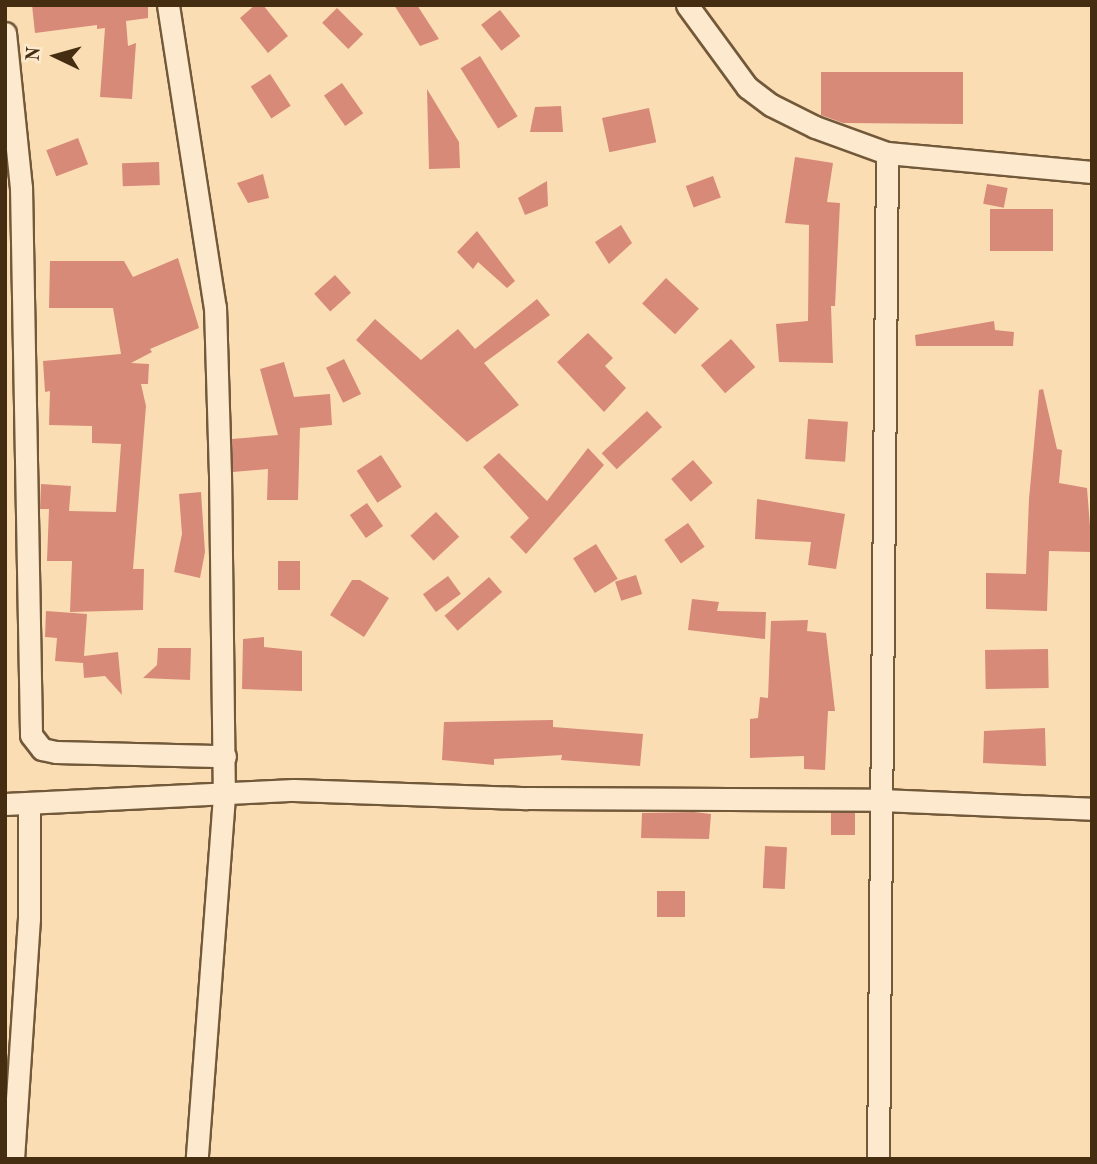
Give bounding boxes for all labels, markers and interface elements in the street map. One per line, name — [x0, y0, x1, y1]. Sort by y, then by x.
north arrow — [21, 21, 91, 91]
text: N — [24, 46, 45, 62]

